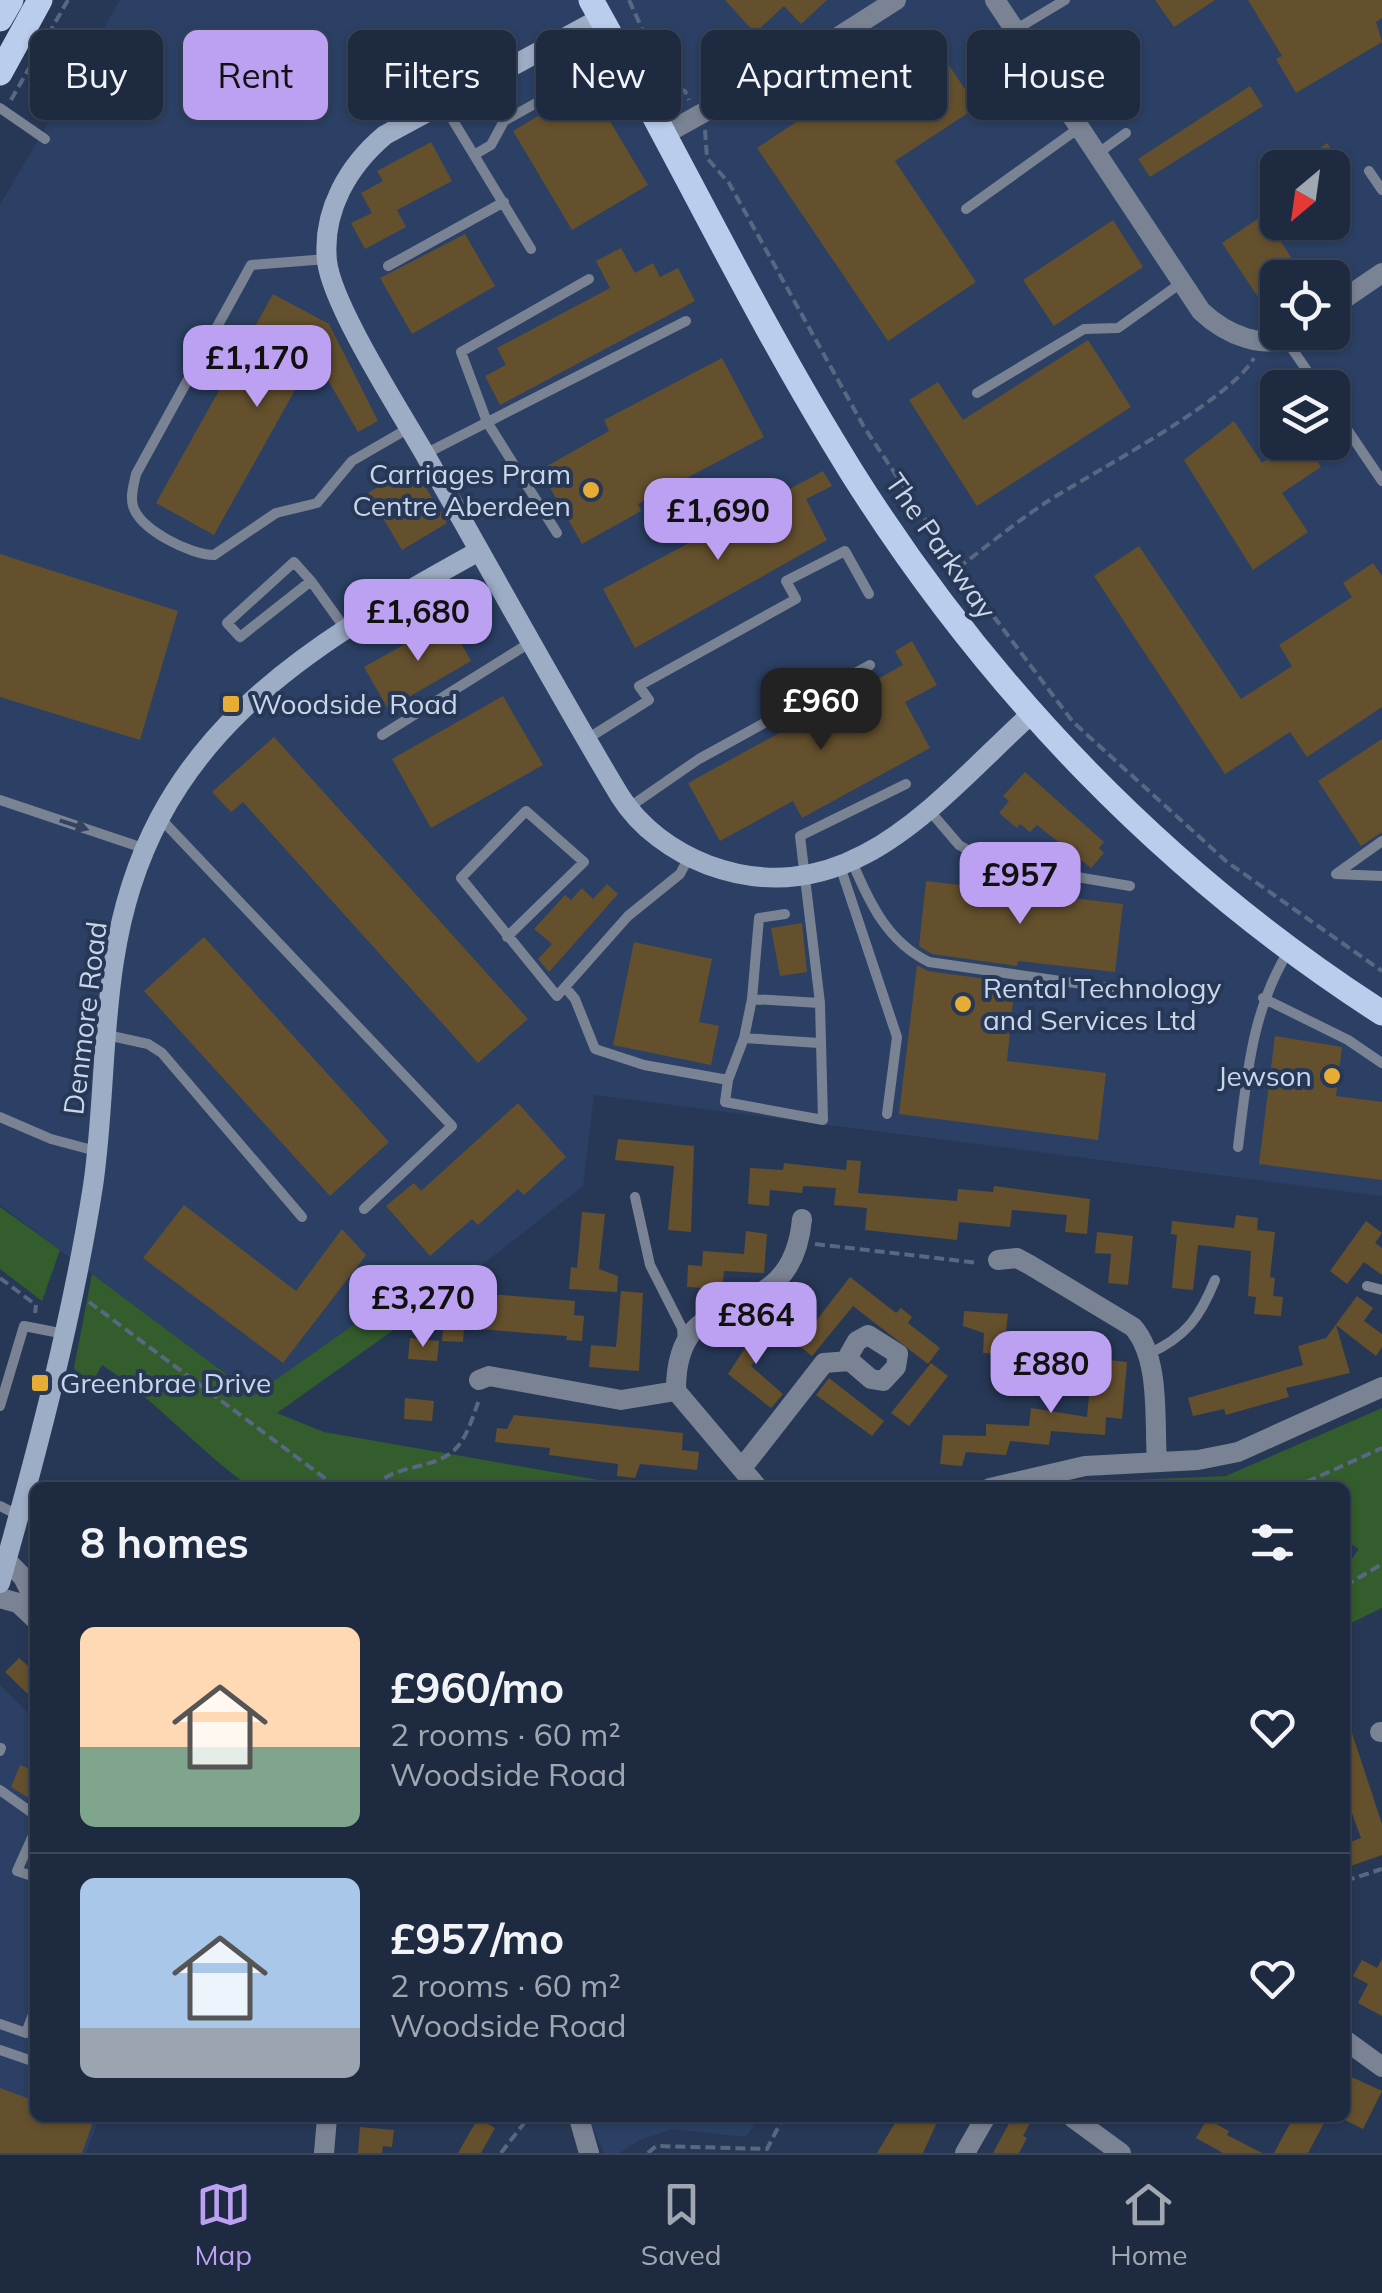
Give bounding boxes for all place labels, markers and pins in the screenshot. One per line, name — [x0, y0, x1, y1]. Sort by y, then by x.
pin: £1,170 — [176, 325, 338, 410]
place label: Carriages Pram Centre Aberdeen — [353, 456, 571, 523]
pin: £1,690 — [637, 478, 799, 563]
marker: Carriages Pram Centre Aberdeen — [580, 479, 602, 501]
pin: £1,680 — [337, 579, 499, 664]
pin: £960 — [762, 668, 880, 753]
place label: Woodside Road — [251, 686, 458, 721]
marker: Woodside Road — [220, 693, 242, 715]
pin: £957 — [961, 842, 1079, 927]
place label: Rental Technology and Services Ltd — [983, 970, 1221, 1037]
marker: Rental Technology and Services Ltd — [952, 993, 974, 1015]
place label: Jewson — [1217, 1058, 1312, 1093]
marker: Jewson — [1321, 1065, 1343, 1087]
pin: £3,270 — [342, 1265, 504, 1350]
pin: £864 — [697, 1282, 815, 1367]
pin: £880 — [992, 1331, 1110, 1416]
place label: Greenbrae Drive — [60, 1365, 271, 1400]
marker: Greenbrae Drive — [29, 1372, 51, 1394]

